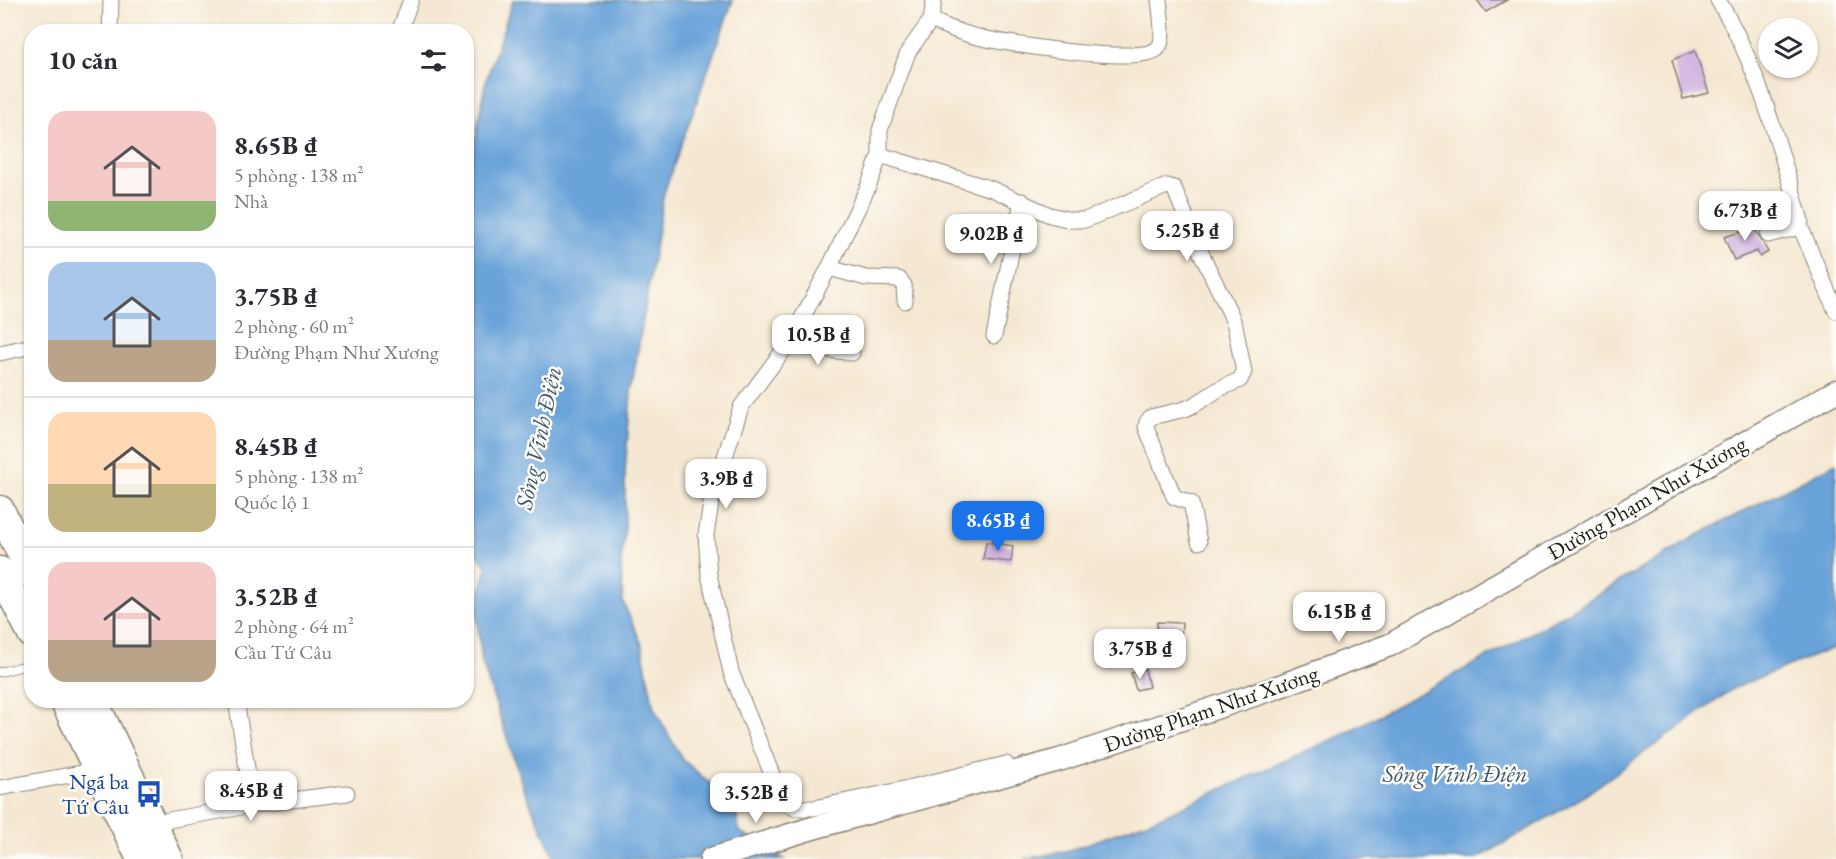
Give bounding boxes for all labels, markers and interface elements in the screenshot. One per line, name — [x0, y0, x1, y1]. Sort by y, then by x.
map controls — [1758, 18, 1818, 78]
button: layers — [1758, 18, 1818, 78]
text: 10 căn — [48, 43, 118, 77]
icon: filters — [417, 44, 450, 77]
text: 8.65B ₫ — [234, 128, 317, 162]
icon: home — [96, 135, 168, 207]
text: 5 phòng · 138 m² — [234, 162, 364, 188]
text: Nhà — [234, 188, 268, 214]
pin: 6.73B ₫ — [1690, 191, 1800, 242]
text: 6.73B ₫ — [1713, 197, 1777, 223]
pin: 5.25B ₫ — [1132, 211, 1242, 262]
pin: 9.02B ₫ — [936, 214, 1046, 265]
text: 5.25B ₫ — [1155, 217, 1219, 243]
text: 9.02B ₫ — [959, 220, 1023, 246]
text: 3.75B ₫ — [234, 279, 317, 313]
icon: home — [96, 286, 168, 358]
text: 2 phòng · 60 m² — [234, 313, 354, 339]
pin: 10.5B ₫ — [763, 315, 873, 366]
text: 10.5B ₫ — [786, 321, 850, 347]
text: Đường Phạm Như Xương — [234, 339, 439, 365]
water label: Sông Vĩnh Điện — [508, 364, 568, 513]
text: 8.45B ₫ — [234, 429, 317, 463]
street label: Đường Phạm Như Xương — [1542, 429, 1752, 567]
icon: home — [96, 436, 168, 508]
pin: 3.9B ₫ — [677, 459, 775, 510]
text: 5 phòng · 138 m² — [234, 463, 364, 489]
text: 3.9B ₫ — [699, 465, 753, 491]
text: Quốc lộ 1 — [234, 489, 310, 515]
pin: 8.65B ₫ — [943, 501, 1053, 552]
text: 8.65B ₫ — [966, 507, 1030, 533]
text: 3.52B ₫ — [234, 579, 317, 613]
icon: home — [96, 586, 168, 658]
pin: 6.15B ₫ — [1284, 592, 1394, 643]
text: 6.15B ₫ — [1307, 598, 1371, 624]
text: 2 phòng · 64 m² — [234, 613, 354, 639]
pin: 3.75B ₫ — [1085, 629, 1195, 680]
text: 3.75B ₫ — [1108, 635, 1172, 661]
text: Cầu Tứ Câu — [234, 639, 332, 665]
street label: Đường Phạm Như Xương — [1100, 659, 1323, 759]
water label: Sông Vĩnh Điện — [1382, 758, 1527, 789]
place label: Ngã ba Tứ Câu — [62, 767, 129, 821]
pin: 8.45B ₫ — [196, 771, 306, 822]
pin: 3.52B ₫ — [701, 773, 811, 824]
text: 8.45B ₫ — [219, 777, 283, 803]
bus stop icon: Ngã ba Tứ Câu — [134, 779, 164, 809]
text: 3.52B ₫ — [724, 779, 788, 805]

